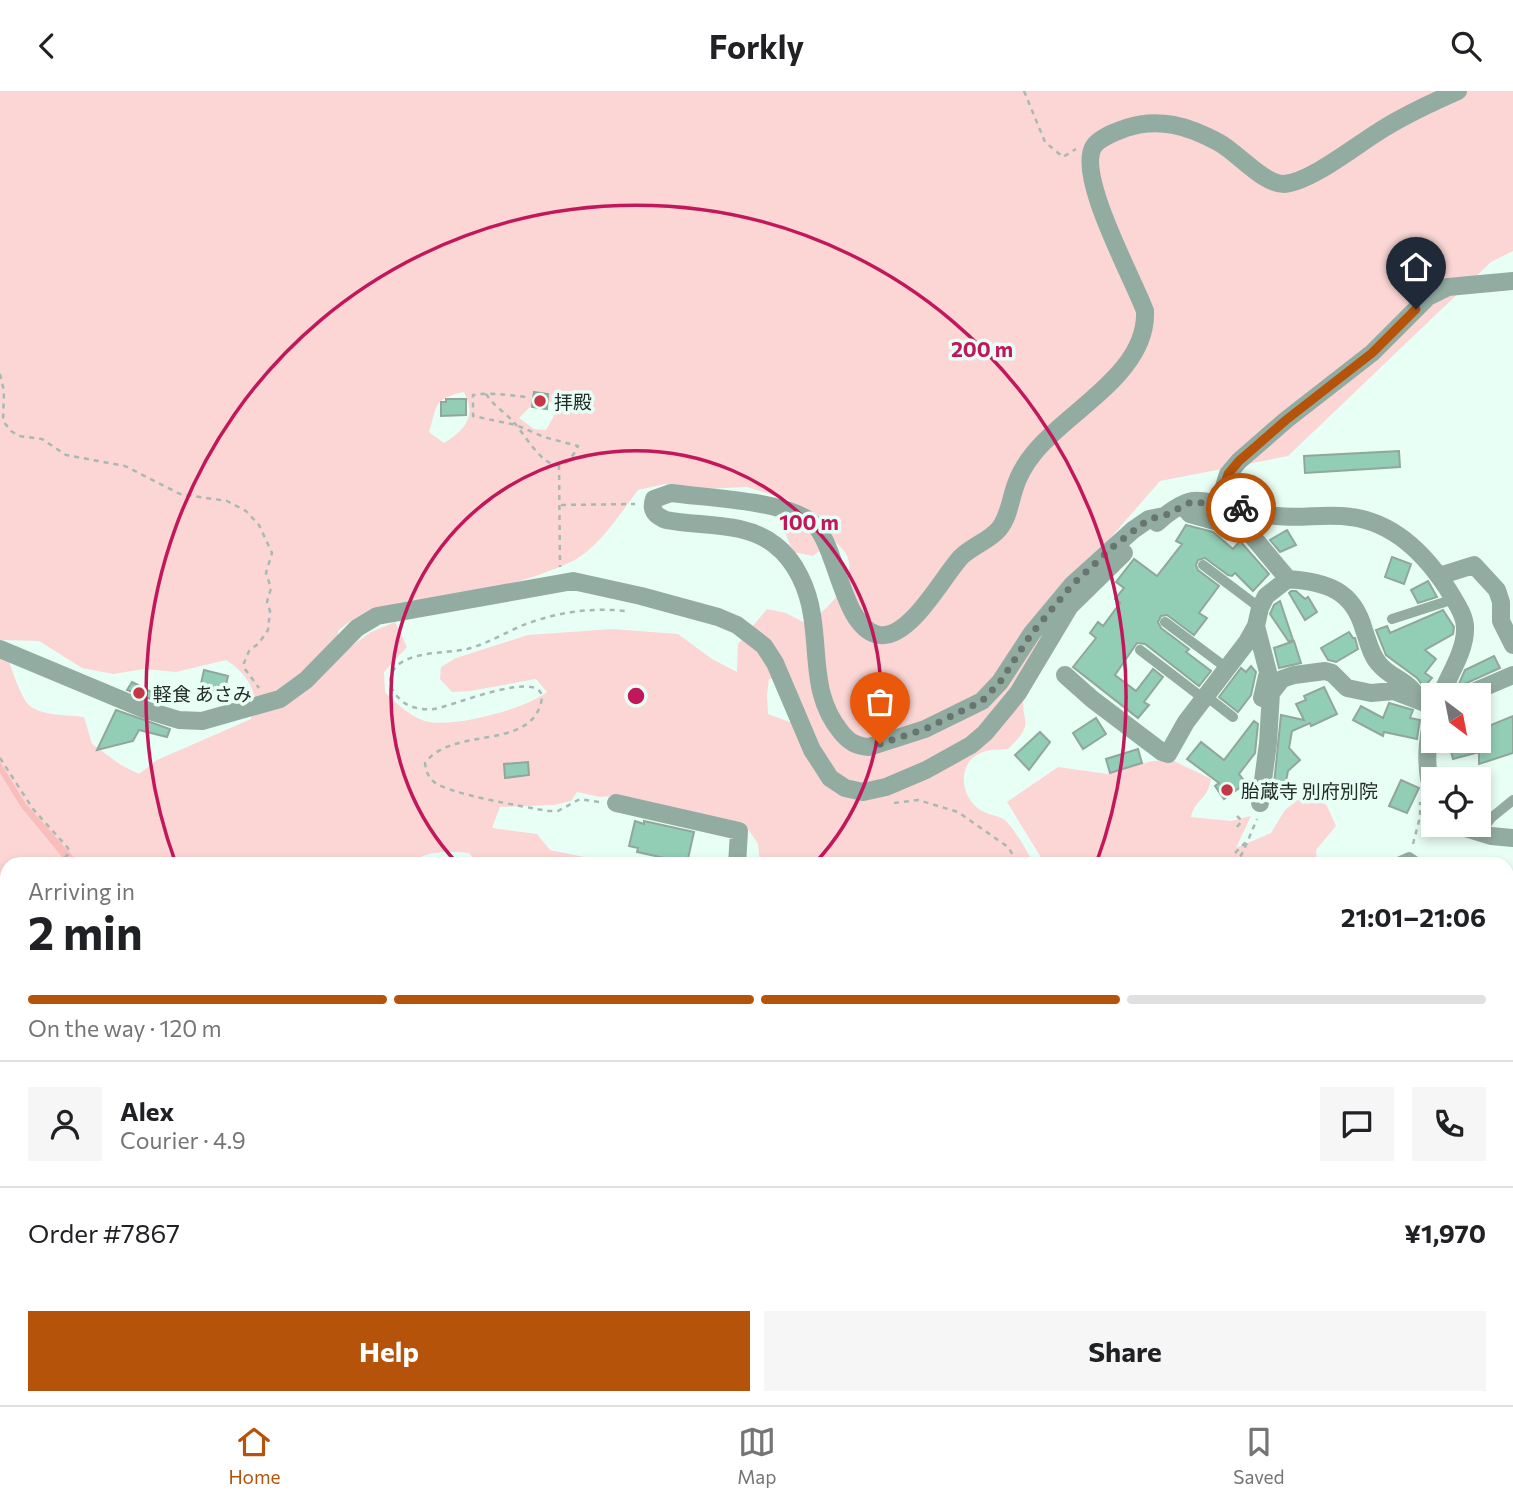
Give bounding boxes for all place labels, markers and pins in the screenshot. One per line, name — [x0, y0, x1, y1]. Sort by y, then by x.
pin — [1386, 237, 1446, 309]
place label: 拝殿 — [554, 390, 592, 413]
marker: 拝殿 — [532, 393, 548, 409]
pin — [850, 672, 910, 744]
place label: 軽食 あさみ — [153, 682, 252, 705]
centre of rings — [624, 684, 648, 708]
marker: 軽食 あさみ — [131, 685, 147, 701]
place label: 胎蔵寺 別府別院 — [1241, 779, 1378, 802]
marker: 胎蔵寺 別府別院 — [1219, 782, 1235, 798]

